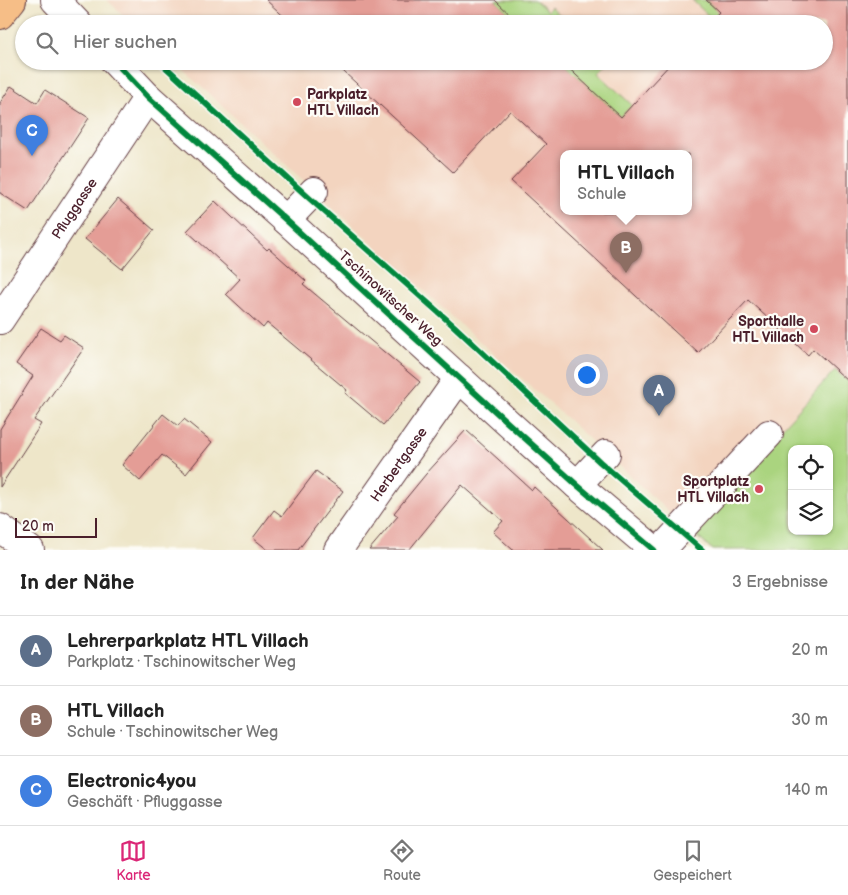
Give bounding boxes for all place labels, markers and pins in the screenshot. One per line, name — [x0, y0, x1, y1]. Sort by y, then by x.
place label: Parkplatz HTL Villach — [307, 86, 379, 119]
marker: Parkplatz HTL Villach — [291, 96, 303, 108]
pin: C — [16, 115, 48, 156]
pin: B — [610, 232, 642, 273]
place label: Sporthalle HTL Villach — [732, 313, 804, 346]
marker: Sporthalle HTL Villach — [808, 323, 820, 335]
pin: A — [643, 375, 675, 416]
place label: Sportplatz HTL Villach — [677, 473, 749, 506]
marker: Sportplatz HTL Villach — [753, 483, 765, 495]

